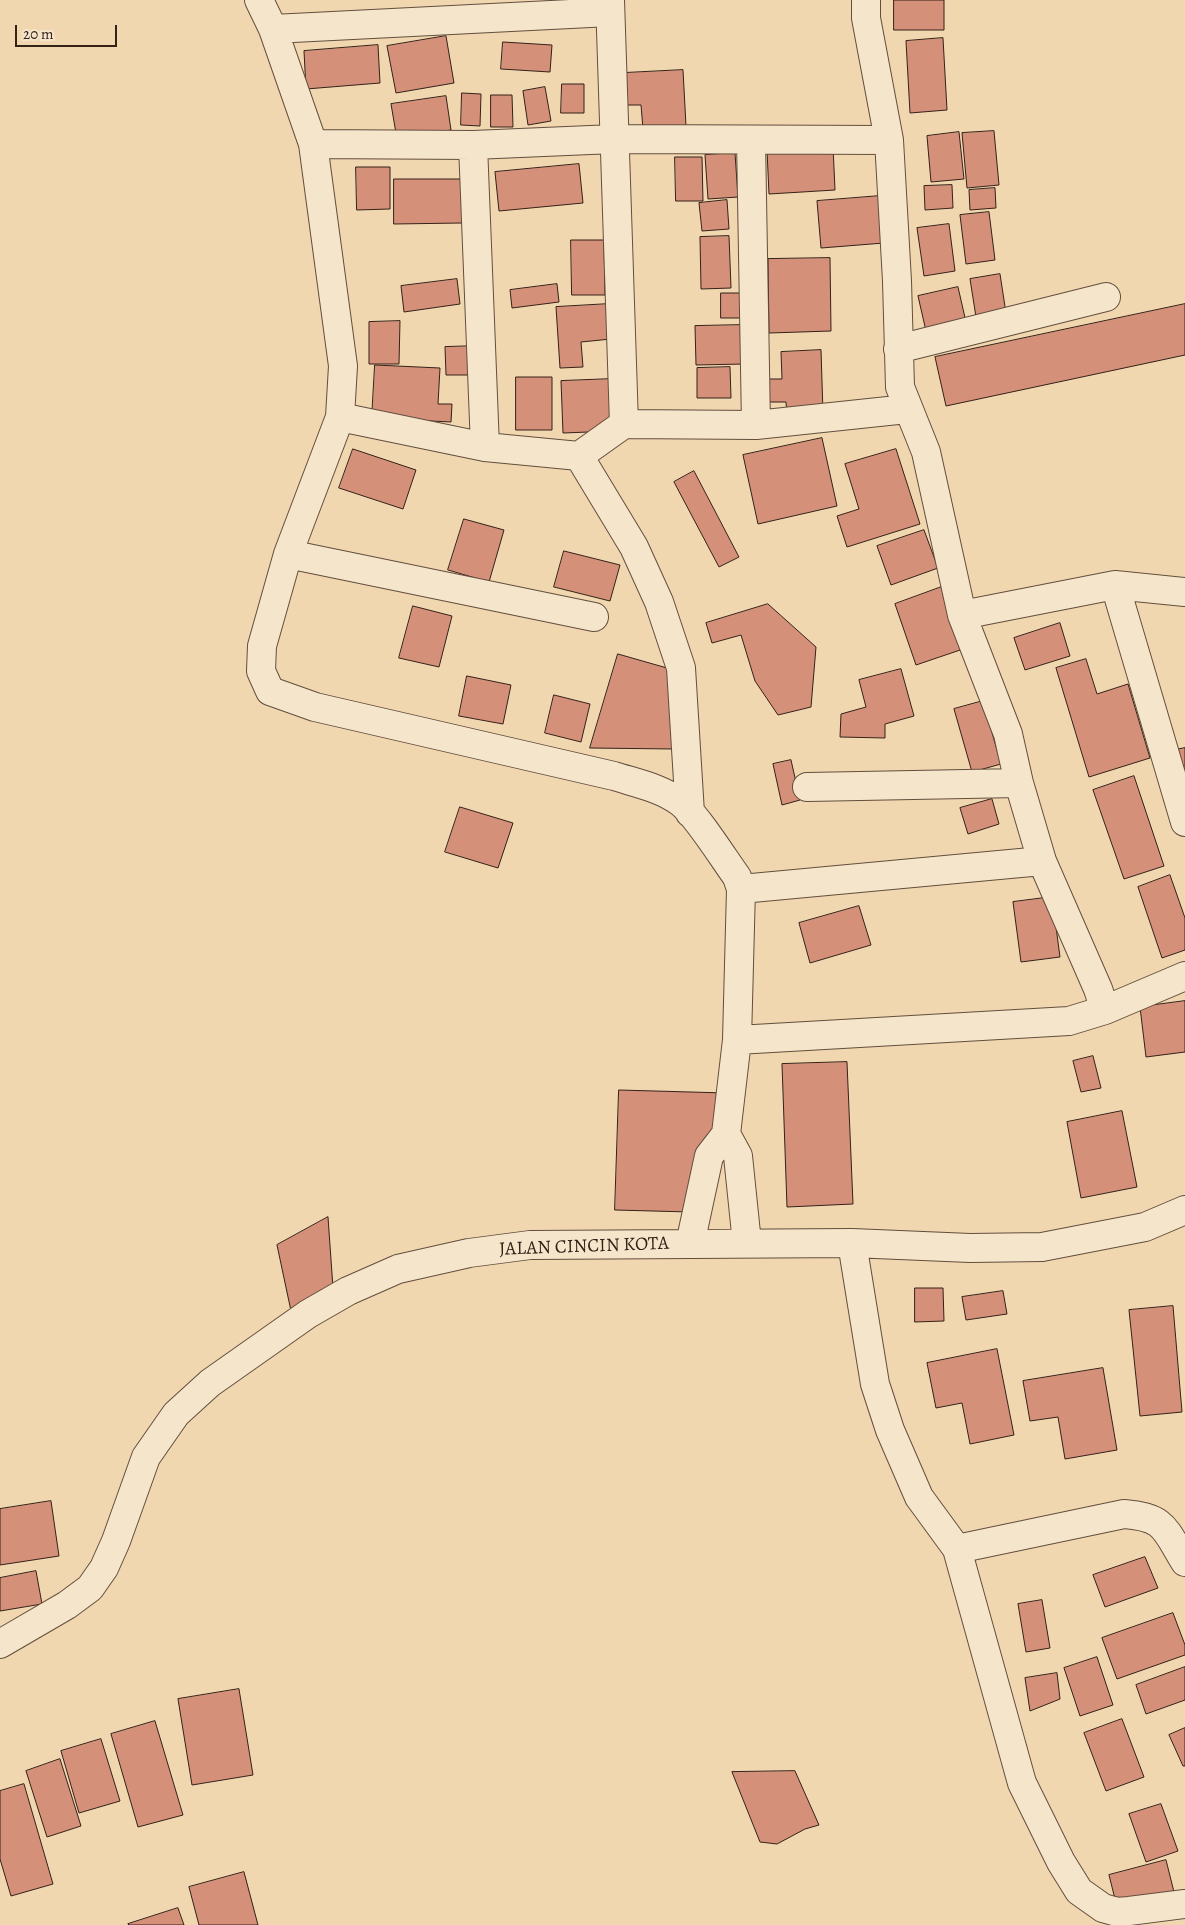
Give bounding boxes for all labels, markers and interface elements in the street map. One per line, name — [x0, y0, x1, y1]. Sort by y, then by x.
scale bar — [18, 15, 120, 47]
text: 20 m — [23, 24, 54, 44]
street label: JALAN CINCIN KOTA — [499, 1233, 669, 1261]

